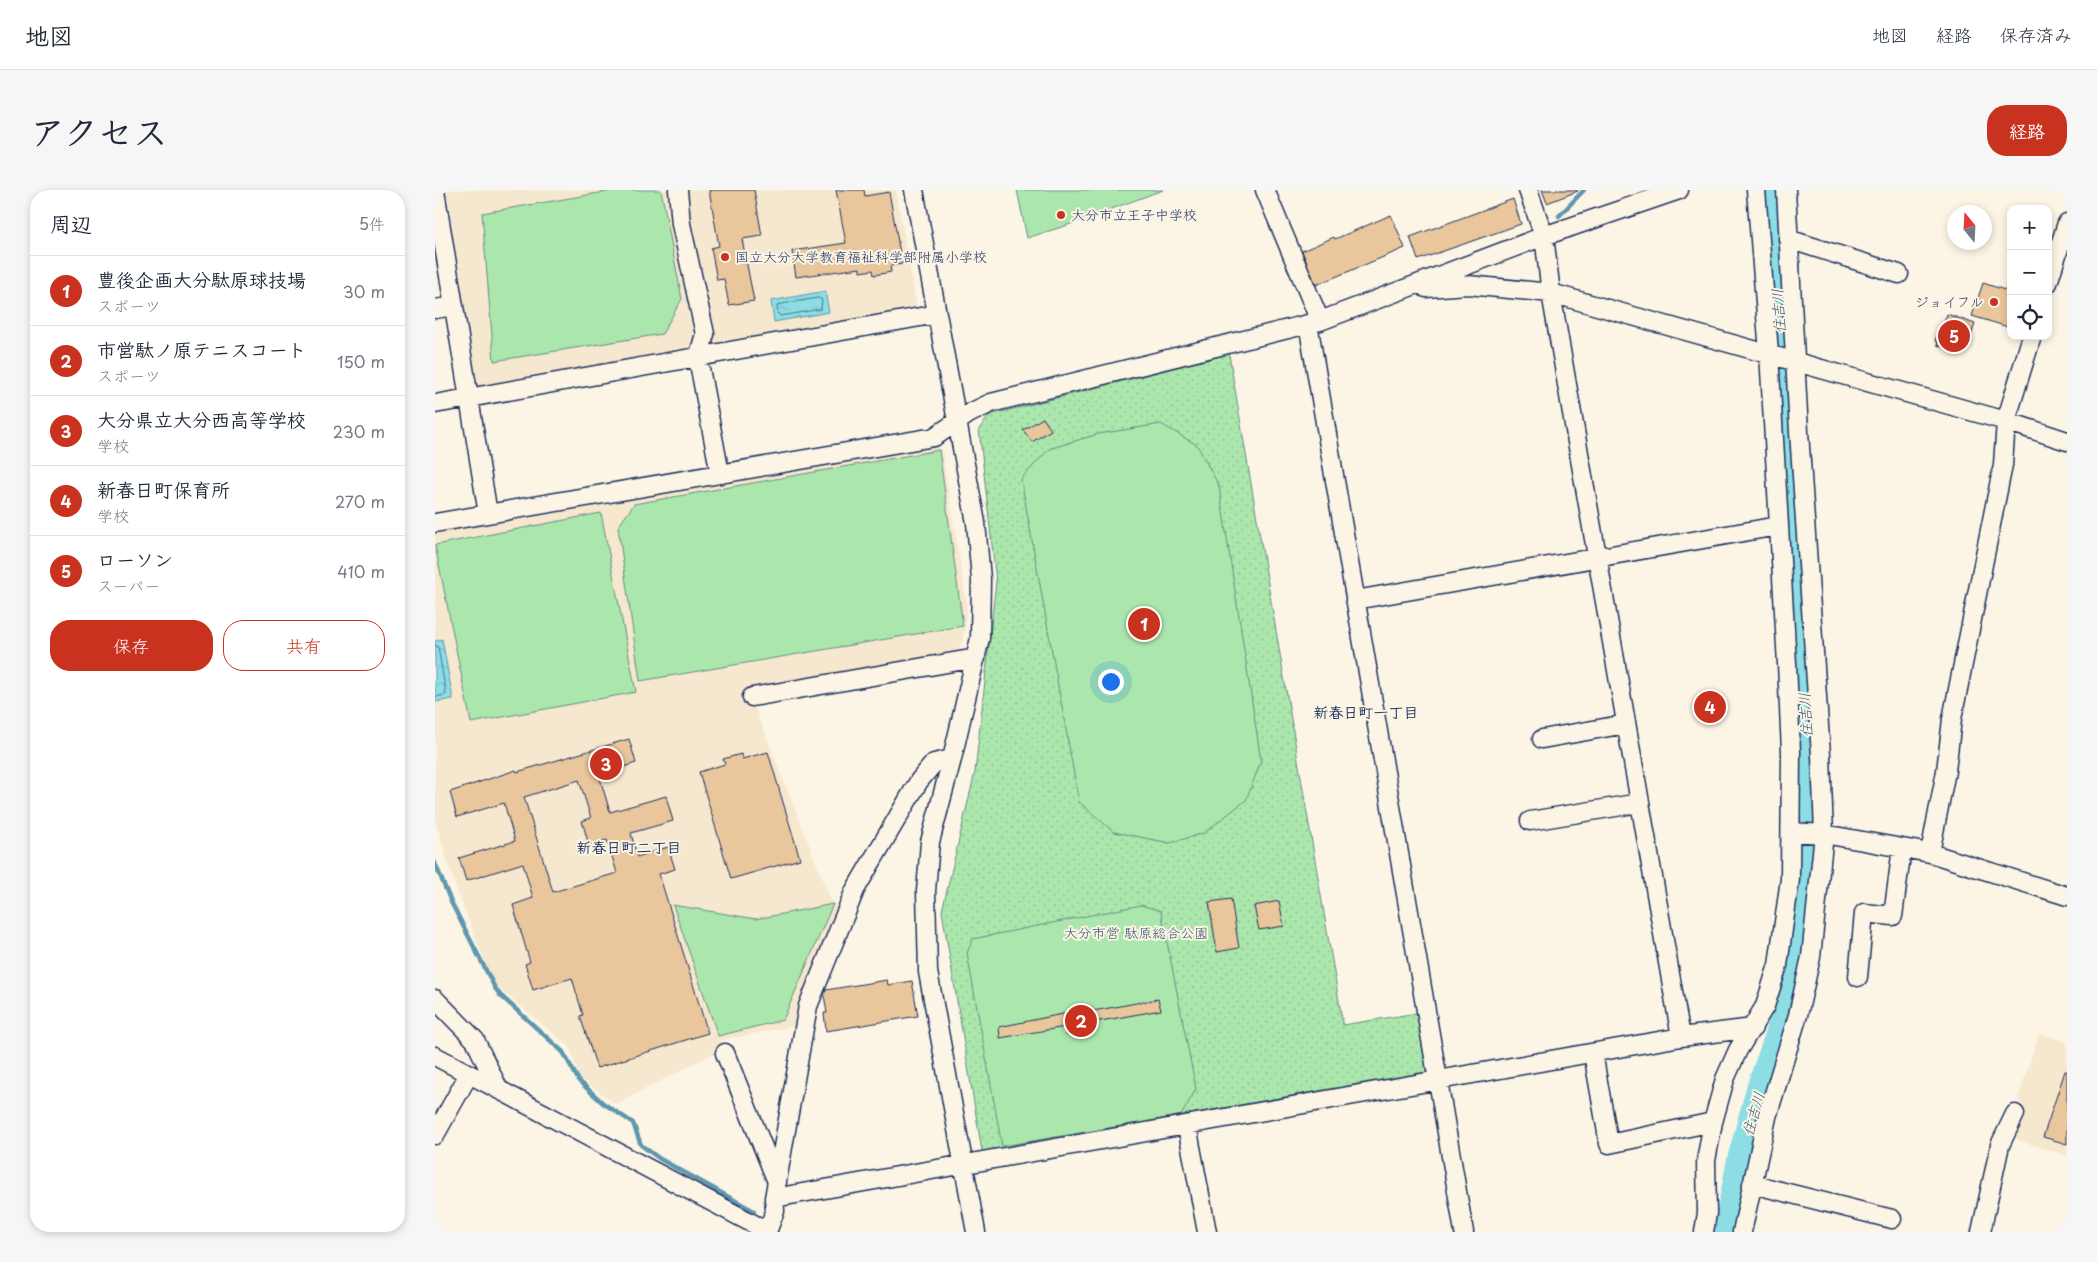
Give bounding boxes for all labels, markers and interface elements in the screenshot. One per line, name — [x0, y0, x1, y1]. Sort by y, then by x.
text: 地図 — [25, 17, 73, 53]
text: 地図 — [1872, 21, 1908, 48]
text: 経路 — [1936, 21, 1972, 48]
text: 保存済み — [2000, 21, 2072, 48]
text: アクセス — [30, 104, 168, 157]
button: 経路 — [1987, 105, 2067, 156]
place label: 大分市立王子中学校 — [1071, 204, 1197, 225]
north arrow — [1947, 205, 1992, 250]
map controls — [2007, 205, 2052, 340]
button: + — [2007, 205, 2052, 250]
text: 周辺 — [50, 207, 92, 239]
marker: 大分市立王子中学校 — [1055, 209, 1067, 221]
text: 5件 — [359, 211, 385, 235]
place label: 国立大分大学教育福祉科学部附属小学校 — [735, 246, 987, 267]
button: − — [2007, 250, 2052, 295]
marker: 国立大分大学教育福祉科学部附属小学校 — [719, 251, 731, 263]
text: 豊後企画大分駄原球技場 — [97, 265, 306, 293]
text: 1 — [62, 279, 70, 303]
text: 30 m — [343, 279, 385, 303]
water label: 住吉川 — [1764, 288, 1791, 334]
place label: ジョイフル — [1915, 291, 1984, 312]
text: スポーツ — [97, 293, 161, 317]
button: locate — [2007, 295, 2052, 340]
marker: ジョイフル — [1988, 296, 2000, 308]
pin: 5 — [1938, 317, 1970, 355]
text: 市営駄ノ原テニスコート — [97, 335, 306, 363]
text: 2 — [60, 349, 72, 373]
text: 150 m — [337, 349, 385, 373]
text: スポーツ — [97, 363, 161, 387]
text: 大分県立大分西高等学校 — [97, 405, 306, 433]
text: 3 — [61, 419, 71, 443]
text: 230 m — [333, 419, 385, 443]
text: 学校 — [97, 433, 129, 457]
text: 新春日町保育所 — [97, 475, 230, 503]
text: 4 — [61, 489, 71, 513]
text: 270 m — [335, 489, 385, 513]
text: 学校 — [97, 503, 129, 527]
text: ローソン — [97, 545, 173, 573]
text: 5 — [61, 559, 71, 583]
text: 410 m — [337, 559, 385, 583]
text: スーパー — [97, 573, 160, 597]
pin: 1 — [1128, 605, 1160, 643]
button: 保存 — [50, 620, 213, 671]
button: 共有 — [223, 620, 385, 671]
your location — [1098, 669, 1124, 695]
pin: 4 — [1694, 688, 1726, 726]
water label: 住吉川 — [1792, 692, 1817, 738]
district label: 新春日町一丁目 — [1313, 700, 1419, 723]
pin: 3 — [590, 745, 622, 783]
district label: 新春日町二丁目 — [576, 835, 682, 858]
park label: 大分市営 駄原総合公園 — [1064, 922, 1208, 943]
pin: 2 — [1065, 1002, 1097, 1040]
water label: 住吉川 — [1735, 1089, 1770, 1138]

